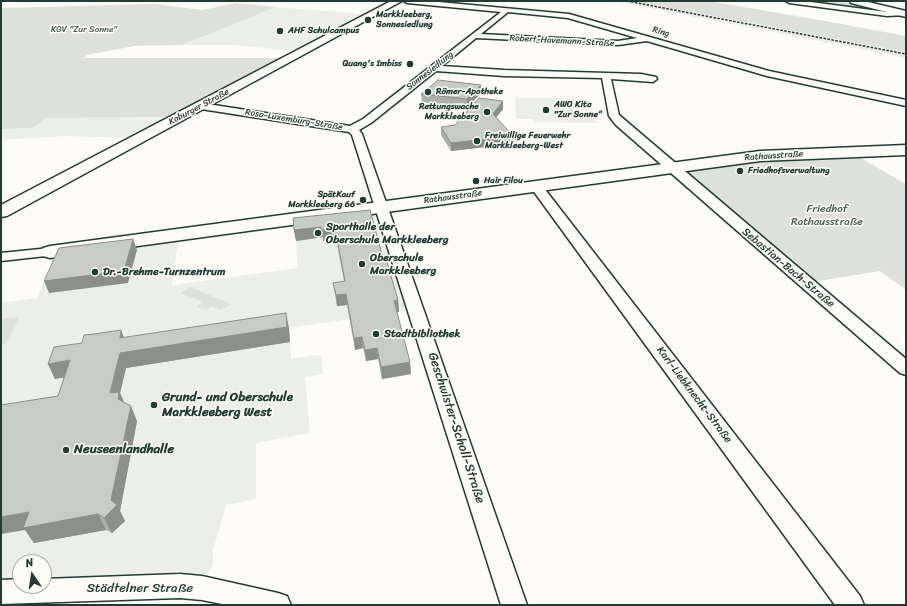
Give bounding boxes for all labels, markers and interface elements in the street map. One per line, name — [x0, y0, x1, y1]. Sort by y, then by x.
place label: Markkleeberg, Sonnesiedlung — [376, 10, 433, 31]
marker: Markkleeberg, Sonnesiedlung — [363, 15, 373, 25]
street label: Ring — [651, 24, 671, 40]
park label: KGV "Zur Sonne" — [51, 25, 117, 35]
marker: AHF Schulcampus — [275, 26, 285, 36]
place label: AHF Schulcampus — [288, 26, 359, 36]
street label: Robert-Havemann-Straße — [509, 33, 615, 49]
street label: Sonnesiedlung — [404, 49, 456, 93]
place label: Quang's Imbiss — [342, 59, 402, 69]
marker: Quang's Imbiss — [405, 59, 415, 69]
street label: Koburger Straße — [167, 86, 231, 128]
marker: Römer-Apotheke — [423, 87, 433, 97]
place label: Römer-Apotheke — [436, 87, 503, 97]
place label: AWO Kita "Zur Sonne“ — [554, 100, 602, 121]
place label: Rettungswache Markkleeberg — [419, 102, 479, 123]
marker: AWO Kita "Zur Sonne“ — [541, 105, 551, 115]
street label: Rosa-Luxemburg-Straße — [244, 107, 344, 133]
marker: Rettungswache Markkleeberg — [482, 107, 492, 117]
place label: Freiwillige Feuerwehr Markkleeberg-West — [485, 131, 570, 152]
marker: Freiwillige Feuerwehr Markkleeberg-West — [472, 136, 482, 146]
street label: Rathausstraße — [744, 149, 804, 163]
marker: Friedhofsverwaltung — [735, 166, 745, 176]
place label: Friedhofsverwaltung — [748, 166, 830, 176]
marker: Hair Filou — [471, 176, 481, 186]
place label: Hair Filou — [484, 176, 523, 186]
street label: Rathausstraße — [423, 188, 483, 206]
place label: SpätKauf Markkleeberg 66 — [288, 190, 355, 211]
marker: SpätKauf Markkleeberg 66 — [358, 195, 368, 205]
park label: Friedhof Rathausstraße — [791, 202, 863, 228]
place label: Sporthalle der Oberschule Markkleeberg — [326, 220, 449, 246]
street label: Sebastian-Bach-Straße — [739, 225, 837, 311]
marker: Sporthalle der Oberschule Markkleeberg — [313, 228, 323, 238]
place label: Oberschule Markkleeberg — [370, 251, 436, 277]
marker: Oberschule Markkleeberg — [357, 259, 367, 269]
place label: Dr.-Brehme-Turnzentrum — [103, 265, 225, 279]
marker: Dr.-Brehme-Turnzentrum — [90, 267, 100, 277]
place label: Stadtbibliothek — [384, 327, 460, 341]
marker: Stadtbibliothek — [371, 329, 381, 339]
street label: Karl-Liebknecht-Straße — [653, 344, 735, 446]
street label: Geschwister-Scholl-Straße — [424, 351, 488, 505]
place label: Grund- und Oberschule Markkleeberg West — [162, 390, 293, 421]
marker: Grund- und Oberschule Markkleeberg West — [149, 400, 159, 410]
place label: Neuseenlandhalle — [74, 442, 174, 458]
marker: Neuseenlandhalle — [61, 445, 71, 455]
text: N — [24, 553, 35, 573]
north arrow — [12, 554, 52, 594]
street label: Städtelner Straße — [87, 581, 193, 597]

